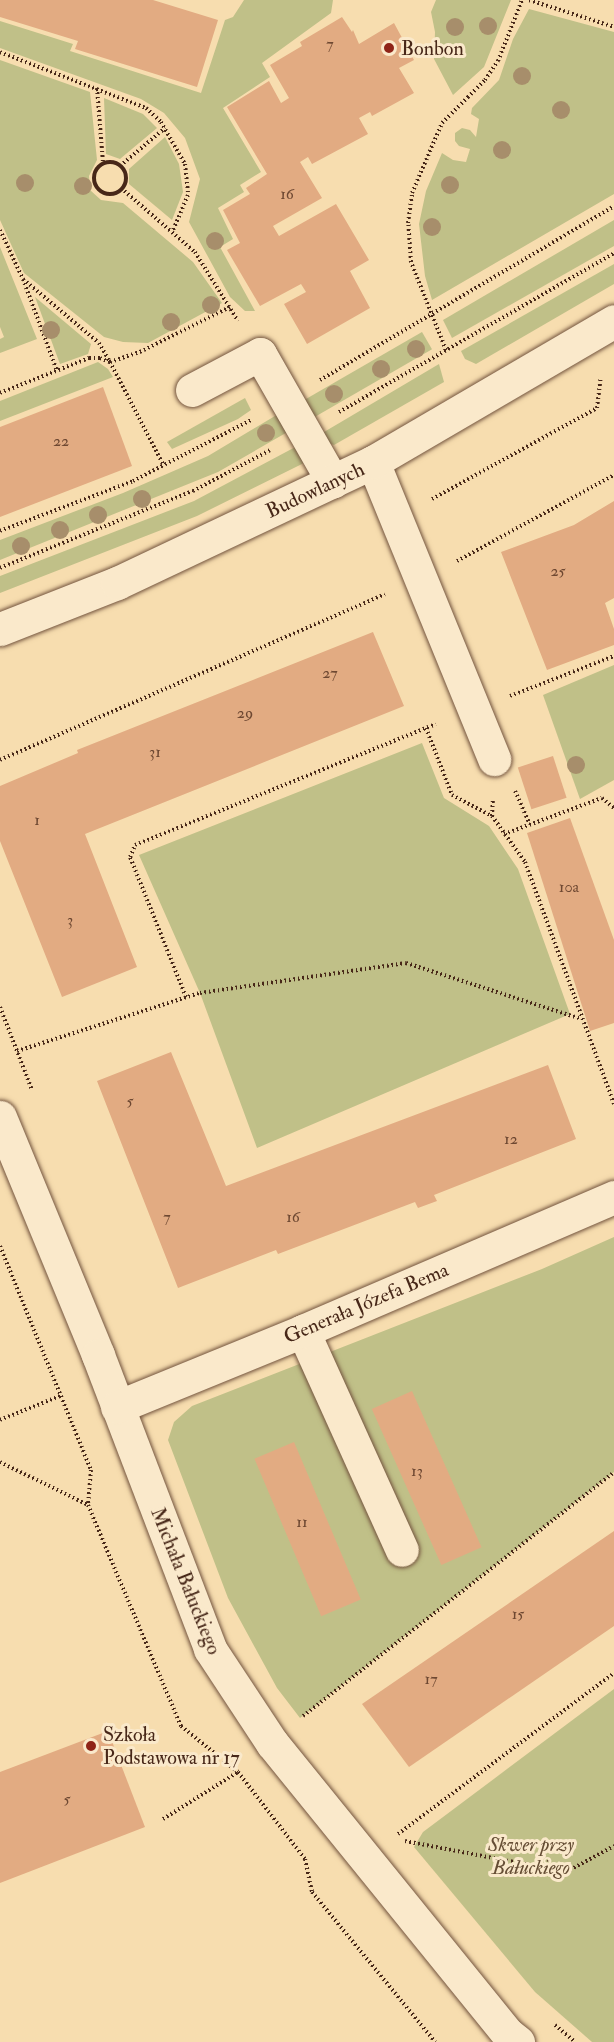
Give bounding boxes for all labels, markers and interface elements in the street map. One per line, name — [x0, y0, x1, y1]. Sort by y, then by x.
house number: 7 — [326, 34, 334, 54]
place label: Bonbon — [401, 36, 464, 60]
marker: Bonbon — [382, 41, 396, 55]
house number: 16 — [280, 184, 294, 204]
house number: 22 — [53, 431, 69, 451]
street label: Budowlanych — [262, 457, 368, 523]
house number: 25 — [550, 561, 566, 581]
house number: 27 — [322, 663, 338, 683]
house number: 29 — [237, 703, 253, 723]
house number: 31 — [149, 742, 161, 762]
house number: 1 — [34, 810, 40, 830]
house number: 10a — [559, 877, 579, 897]
house number: 3 — [67, 910, 73, 930]
house number: 5 — [126, 1091, 134, 1111]
house number: 12 — [504, 1129, 518, 1149]
house number: 7 — [163, 1207, 171, 1227]
house number: 16 — [286, 1207, 300, 1227]
street label: Generała Józefa Bema — [280, 1257, 452, 1349]
house number: 13 — [411, 1461, 423, 1481]
street label: Michała Bałuckiego — [146, 1504, 226, 1658]
house number: 11 — [296, 1512, 308, 1532]
house number: 15 — [512, 1604, 524, 1624]
house number: 17 — [424, 1669, 438, 1689]
place label: Szkoła Podstawowa nr 17 — [103, 1722, 240, 1769]
marker: Szkoła Podstawowa nr 17 — [84, 1739, 98, 1753]
house number: 5 — [63, 1789, 71, 1809]
park label: Skwer przy Bałuckiego — [488, 1833, 574, 1880]

